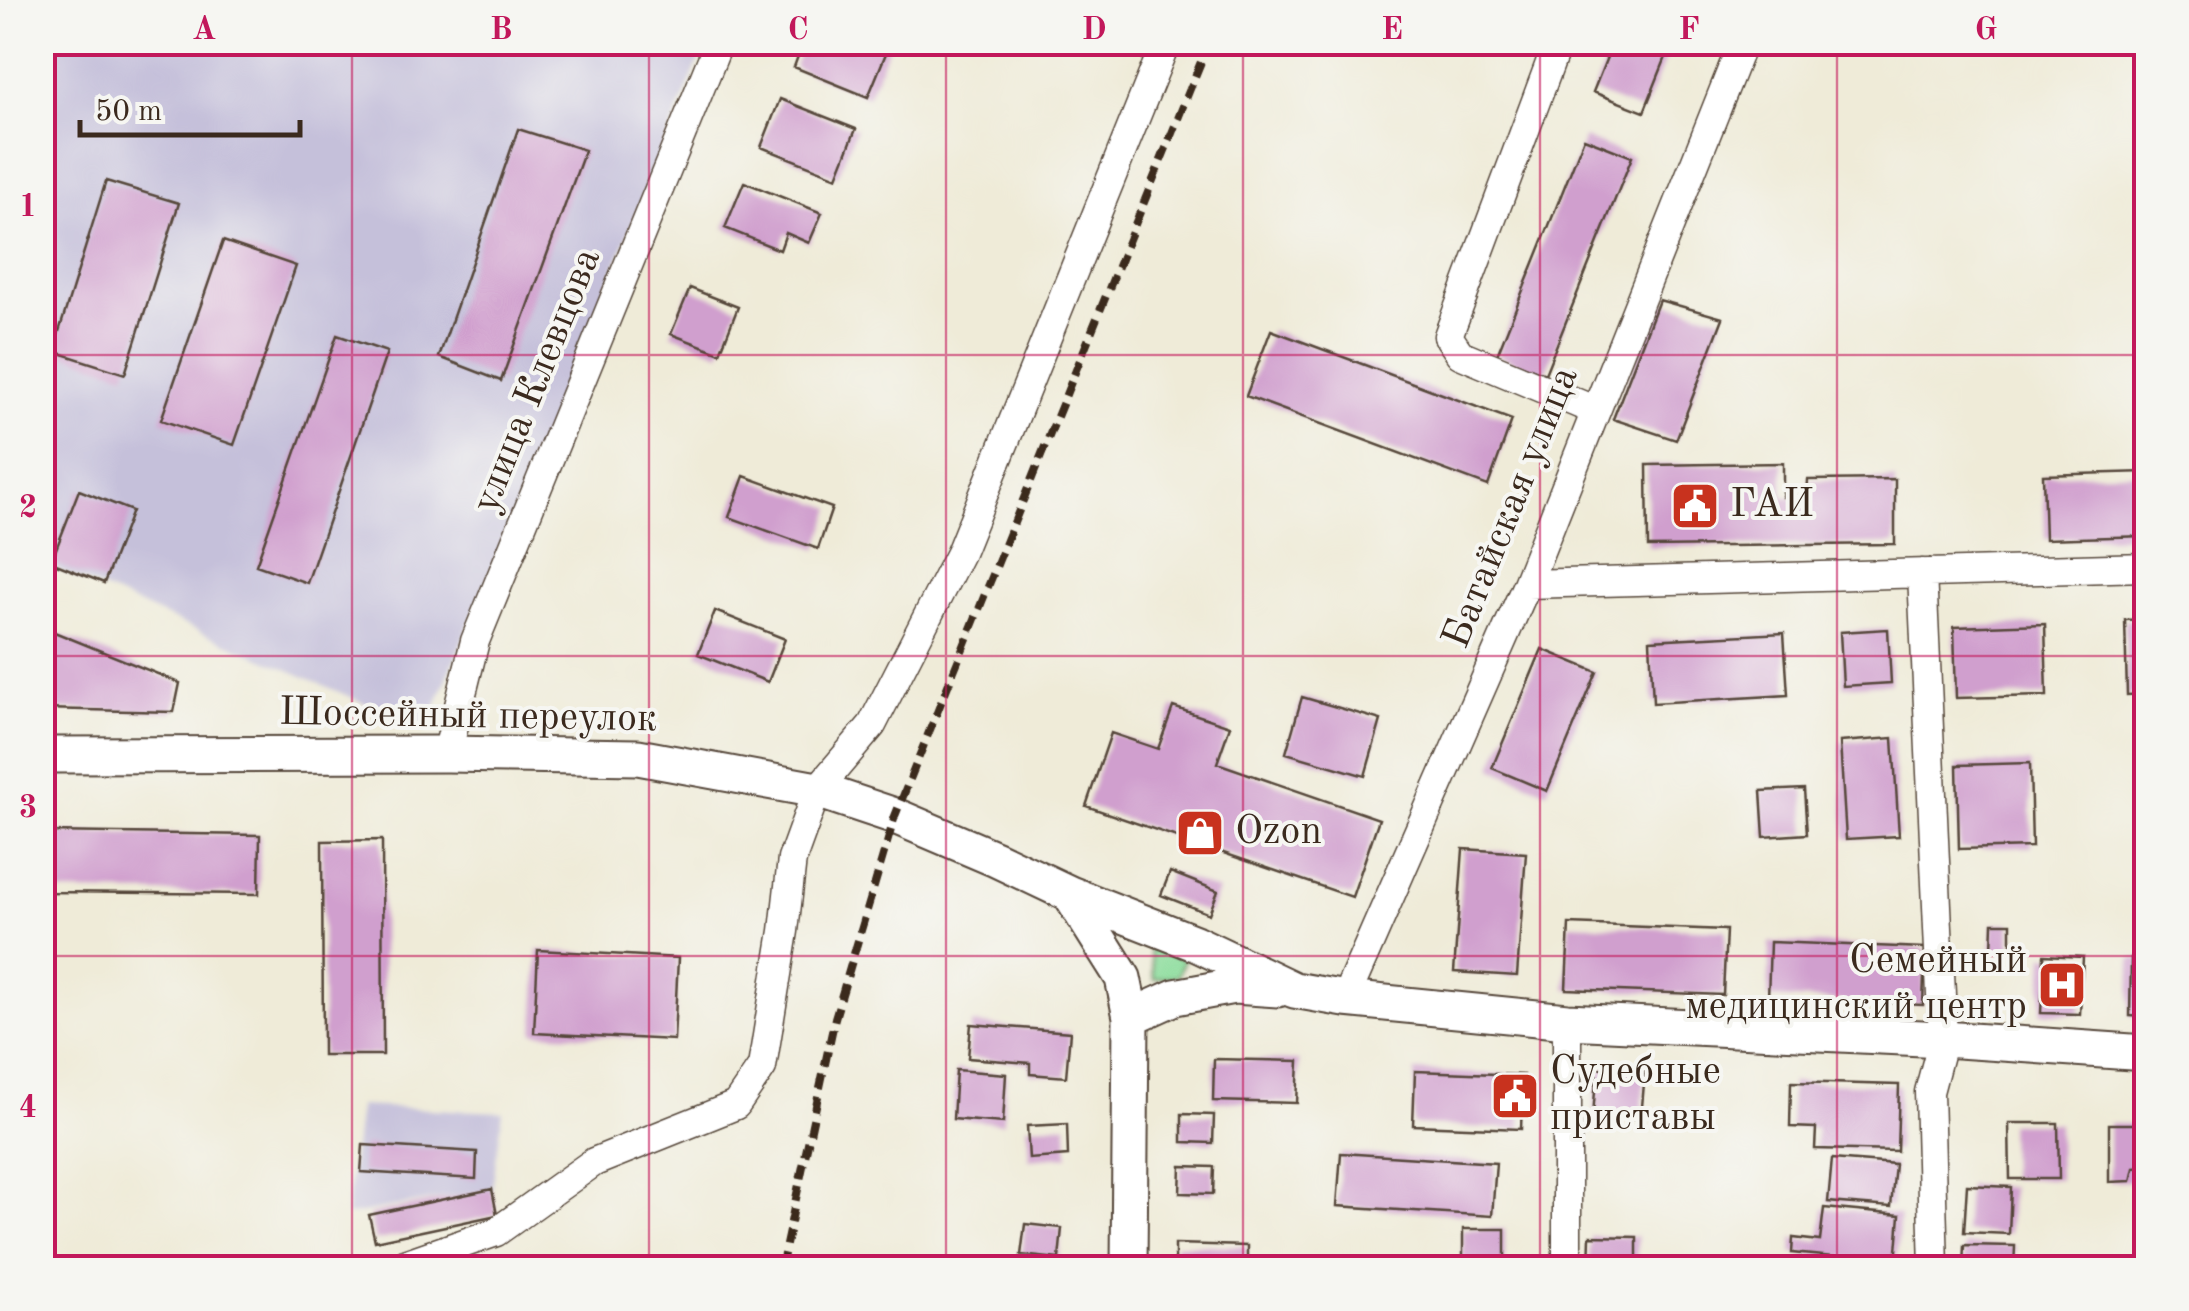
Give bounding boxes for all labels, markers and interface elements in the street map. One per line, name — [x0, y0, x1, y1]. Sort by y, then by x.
text: A — [192, 15, 216, 47]
text: B — [490, 15, 512, 47]
text: C — [787, 15, 809, 47]
text: D — [1081, 15, 1107, 47]
text: E — [1381, 15, 1403, 47]
text: F — [1678, 15, 1700, 47]
text: G — [1974, 15, 1998, 47]
scale bar — [80, 75, 300, 137]
text: 50 m — [95, 97, 162, 127]
text: 1 — [19, 192, 37, 224]
street label: улица Клевцова — [467, 243, 609, 519]
street label: Батайская улица — [1437, 361, 1587, 654]
public building icon: ГАИ — [1669, 480, 1721, 532]
place label: ГАИ — [1730, 486, 1814, 526]
text: 2 — [19, 493, 37, 525]
street label: Шоссейный переулок — [279, 694, 657, 740]
text: 3 — [19, 793, 37, 825]
shop icon: Ozon — [1174, 807, 1226, 859]
place label: Ozon — [1235, 813, 1322, 853]
place label: Семейный медицинский центр — [1685, 942, 2027, 1028]
hospital icon: Семейный медицинский центр — [2036, 959, 2088, 1011]
place label: Судебные приставы — [1550, 1053, 1721, 1139]
public building icon: Судебные приставы — [1489, 1070, 1541, 1122]
text: 4 — [19, 1093, 37, 1125]

